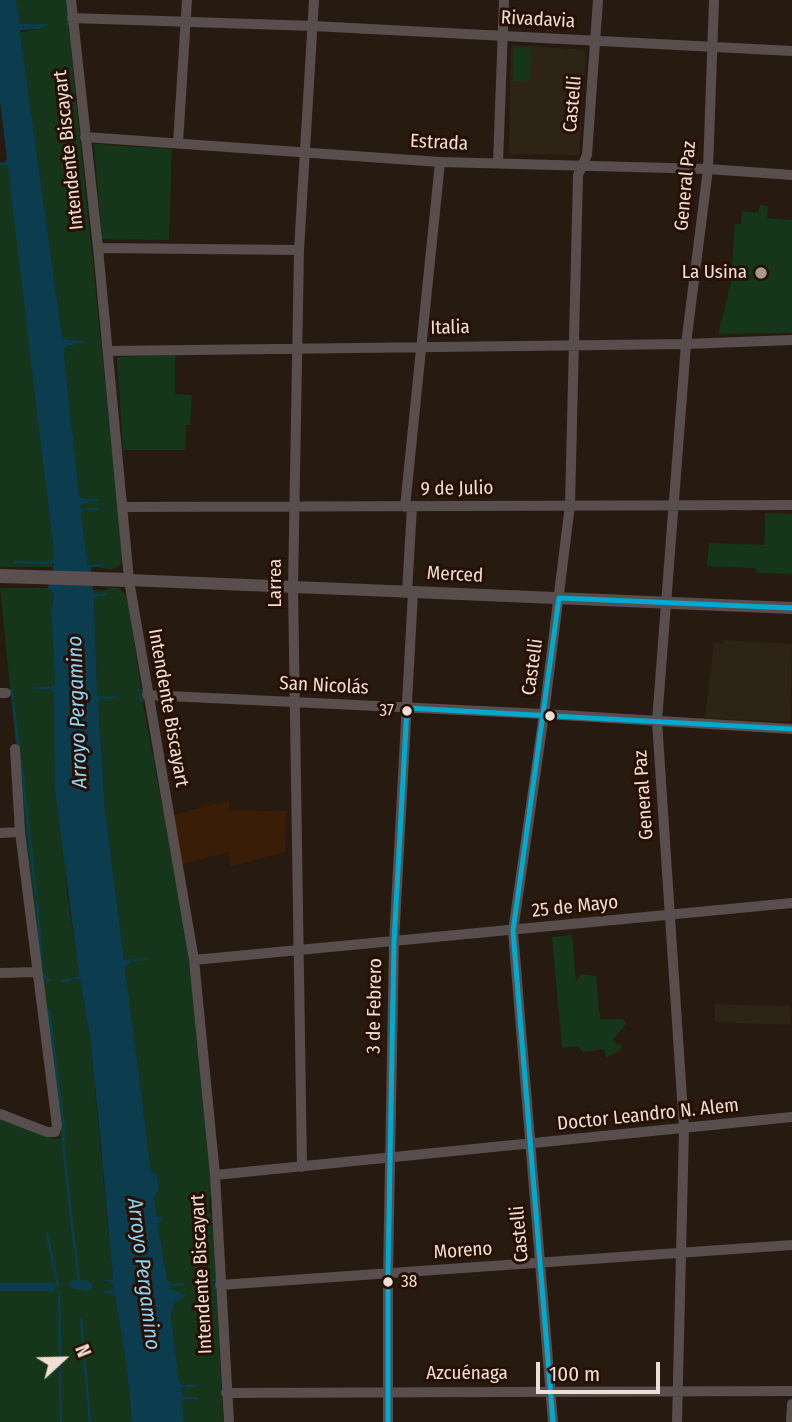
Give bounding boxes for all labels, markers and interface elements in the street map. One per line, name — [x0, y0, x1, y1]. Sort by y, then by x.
street label: Rivadavia — [500, 7, 576, 33]
street label: Intendente Biscayart — [49, 69, 89, 231]
street label: Castelli — [559, 75, 587, 133]
street label: Estrada — [409, 130, 469, 156]
street label: General Paz — [671, 140, 701, 232]
place label: La Usina — [682, 262, 747, 284]
marker: La Usina — [753, 265, 769, 281]
street label: Italia — [430, 316, 470, 340]
street label: 9 de Julio — [420, 477, 494, 501]
street label: Larrea — [265, 559, 287, 607]
street label: Merced — [426, 562, 484, 588]
street label: Intendente Biscayart — [143, 627, 193, 789]
water label: Arroyo Pergamino — [63, 635, 93, 789]
street label: Castelli — [518, 637, 548, 697]
street label: San Nicolás — [279, 672, 369, 700]
place label: 37 — [380, 701, 394, 721]
marker: 37 — [400, 704, 414, 718]
unlabelled marker — [543, 709, 557, 723]
street label: General Paz — [629, 749, 659, 841]
street label: 25 de Mayo — [531, 891, 619, 923]
street label: 3 de Febrero — [363, 958, 387, 1054]
street label: Doctor Leandro N. Alem — [556, 1094, 740, 1136]
street label: Intendente Biscayart — [186, 1193, 218, 1355]
water label: Arroyo Pergamino — [121, 1197, 165, 1351]
street label: Castelli — [506, 1205, 534, 1263]
street label: Moreno — [433, 1238, 493, 1264]
place label: 38 — [401, 1272, 417, 1292]
marker: 38 — [381, 1275, 395, 1289]
north arrow — [28, 1324, 98, 1394]
text: N — [70, 1341, 96, 1361]
scale bar — [540, 1348, 664, 1392]
text: 100 m — [549, 1361, 600, 1387]
street label: Azcuénaga — [426, 1363, 508, 1385]

